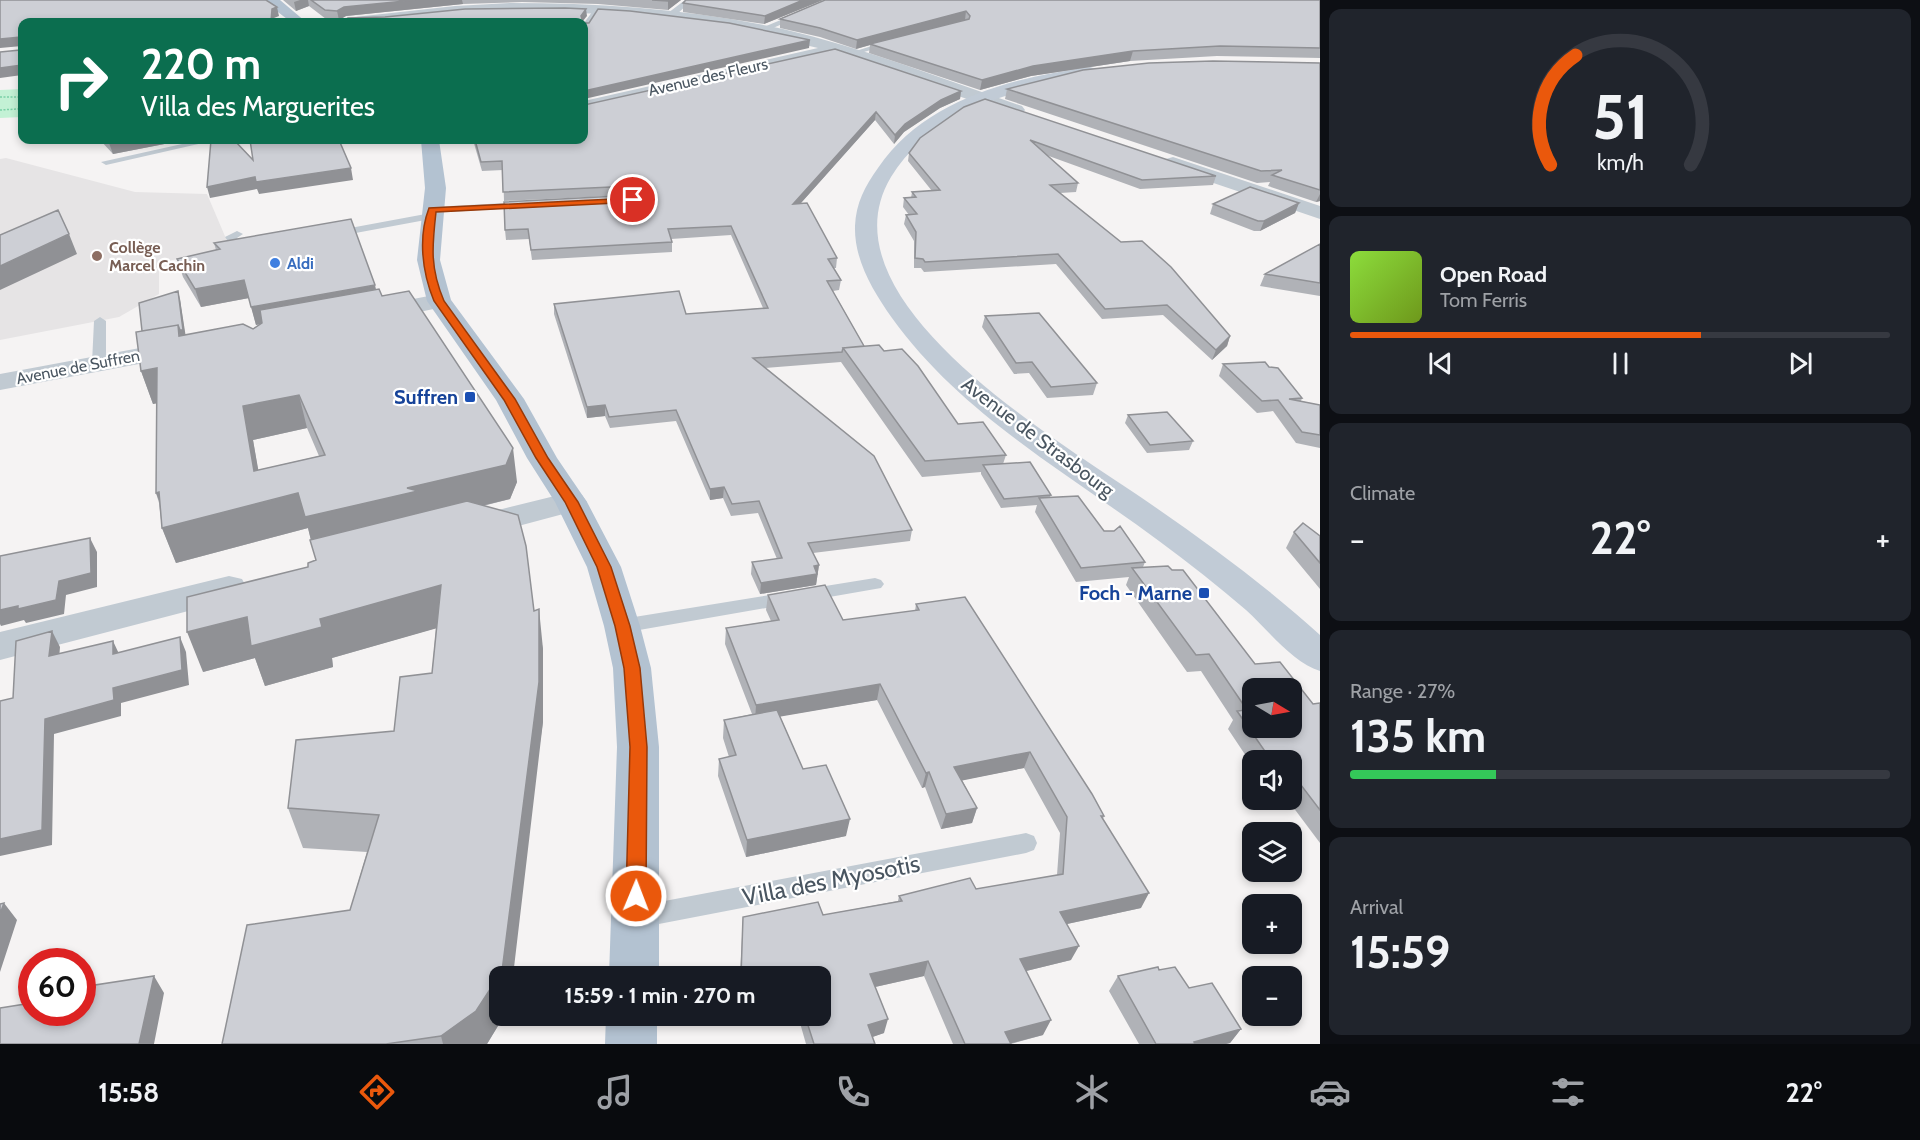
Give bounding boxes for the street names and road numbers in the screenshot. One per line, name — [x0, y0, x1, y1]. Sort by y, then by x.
street label: Avenue des Fleurs — [646, 54, 770, 100]
street label: Avenue de Suffren — [15, 346, 141, 388]
street label: Avenue de Strasbourg — [957, 372, 1120, 503]
street label: Villa des Myosotis — [740, 849, 922, 911]

